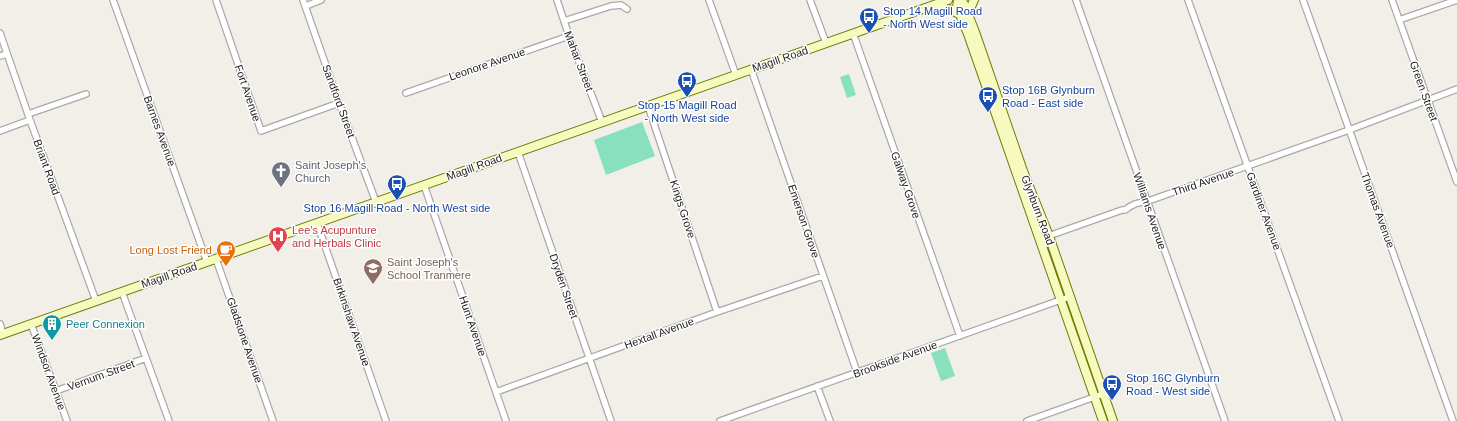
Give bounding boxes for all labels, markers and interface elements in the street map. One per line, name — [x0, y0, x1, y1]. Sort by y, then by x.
place label: Stop 14 Magill Road - North West side — [883, 5, 982, 30]
bus stop icon: Stop 14 Magill Road - North West side — [858, 6, 880, 34]
street label: Mahar Street — [562, 29, 596, 93]
street label: Magill Road — [751, 44, 809, 74]
street label: Leonore Avenue — [447, 45, 527, 83]
street label: Green Street — [1408, 59, 1440, 123]
street label: Fort Avenue — [233, 63, 263, 123]
street label: Sandford Street — [320, 63, 358, 139]
bus stop icon: Stop 15 Magill Road - North West side — [676, 70, 698, 98]
place label: Stop 16B Glynburn Road - East side — [1002, 84, 1095, 109]
bus stop icon: Stop 16B Glynburn Road - East side — [977, 85, 999, 113]
street label: Barnes Avenue — [142, 94, 178, 168]
place label: Stop 15 Magill Road - North West side — [637, 99, 737, 124]
street label: Briant Road — [31, 138, 63, 196]
street label: Galway Grove — [889, 150, 923, 220]
street label: Magill Road — [445, 151, 503, 183]
place label: Saint Joseph's Church — [295, 159, 367, 184]
church icon: Saint Joseph's Church — [270, 160, 292, 188]
street label: Third Avenue — [1170, 166, 1236, 198]
street label: Gardiner Avenue — [1244, 170, 1284, 252]
street label: Williams Avenue — [1131, 171, 1169, 251]
street label: Thomas Avenue — [1359, 171, 1397, 249]
bus stop icon: Stop 16 Magill Road - North West side — [386, 173, 408, 201]
street label: Glynburn Road — [1019, 173, 1057, 247]
street label: Kings Grove — [668, 178, 698, 240]
street label: Emerson Grove — [786, 183, 822, 259]
place label: Stop 16 Magill Road - North West side — [304, 202, 490, 214]
place label: Lee's Acupunture and Herbals Clinic — [292, 224, 382, 249]
hospital icon: Lee's Acupunture and Herbals Clinic — [267, 225, 289, 253]
cafe icon: Long Lost Friend — [215, 239, 237, 267]
place label: Long Lost Friend — [129, 244, 212, 256]
street label: Dryden Street — [547, 252, 581, 320]
place label: Saint Joseph's School Tranmere — [387, 256, 471, 281]
school or university icon: Saint Joseph's School Tranmere — [362, 257, 384, 285]
street label: Magill Road — [140, 260, 198, 290]
street label: Birkinshaw Avenue — [331, 276, 373, 368]
street label: Hunt Avenue — [457, 294, 489, 358]
street label: Gladstone Avenue — [225, 296, 265, 384]
building icon: Peer Connexion — [41, 313, 63, 341]
street label: Hextall Avenue — [623, 315, 695, 351]
place label: Peer Connexion — [66, 318, 145, 330]
street label: Windsor Avenue — [30, 332, 68, 412]
street label: Brookside Avenue — [851, 338, 939, 380]
street label: Vernum Street — [66, 357, 136, 393]
place label: Stop 16C Glynburn Road - West side — [1126, 372, 1220, 397]
bus stop icon: Stop 16C Glynburn Road - West side — [1101, 373, 1123, 401]

